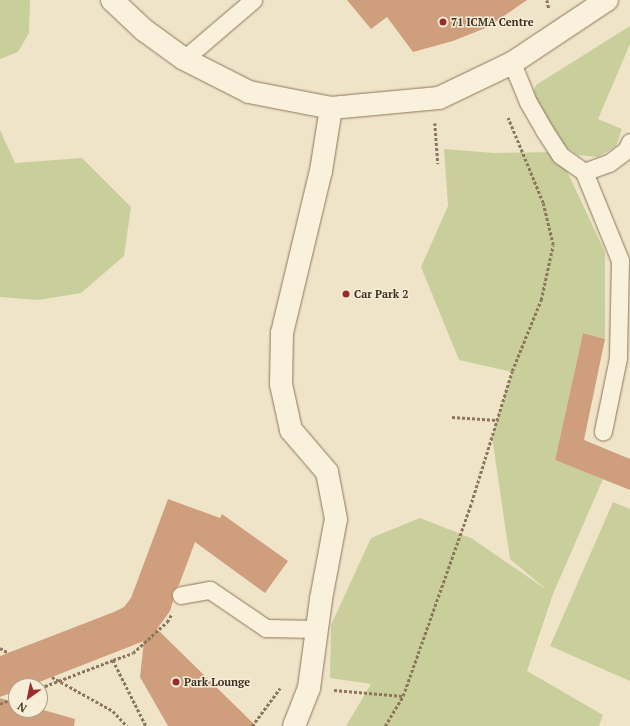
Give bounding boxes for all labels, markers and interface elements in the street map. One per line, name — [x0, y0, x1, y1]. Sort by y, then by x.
place label: 71 ICMA Centre — [451, 15, 534, 29]
marker: 71 ICMA Centre — [438, 17, 448, 27]
place label: Car Park 2 — [354, 287, 408, 301]
marker: Car Park 2 — [341, 289, 351, 299]
place label: Park Lounge — [184, 675, 250, 689]
marker: Park Lounge — [171, 677, 181, 687]
north arrow — [8, 678, 48, 718]
text: N — [15, 699, 29, 715]

